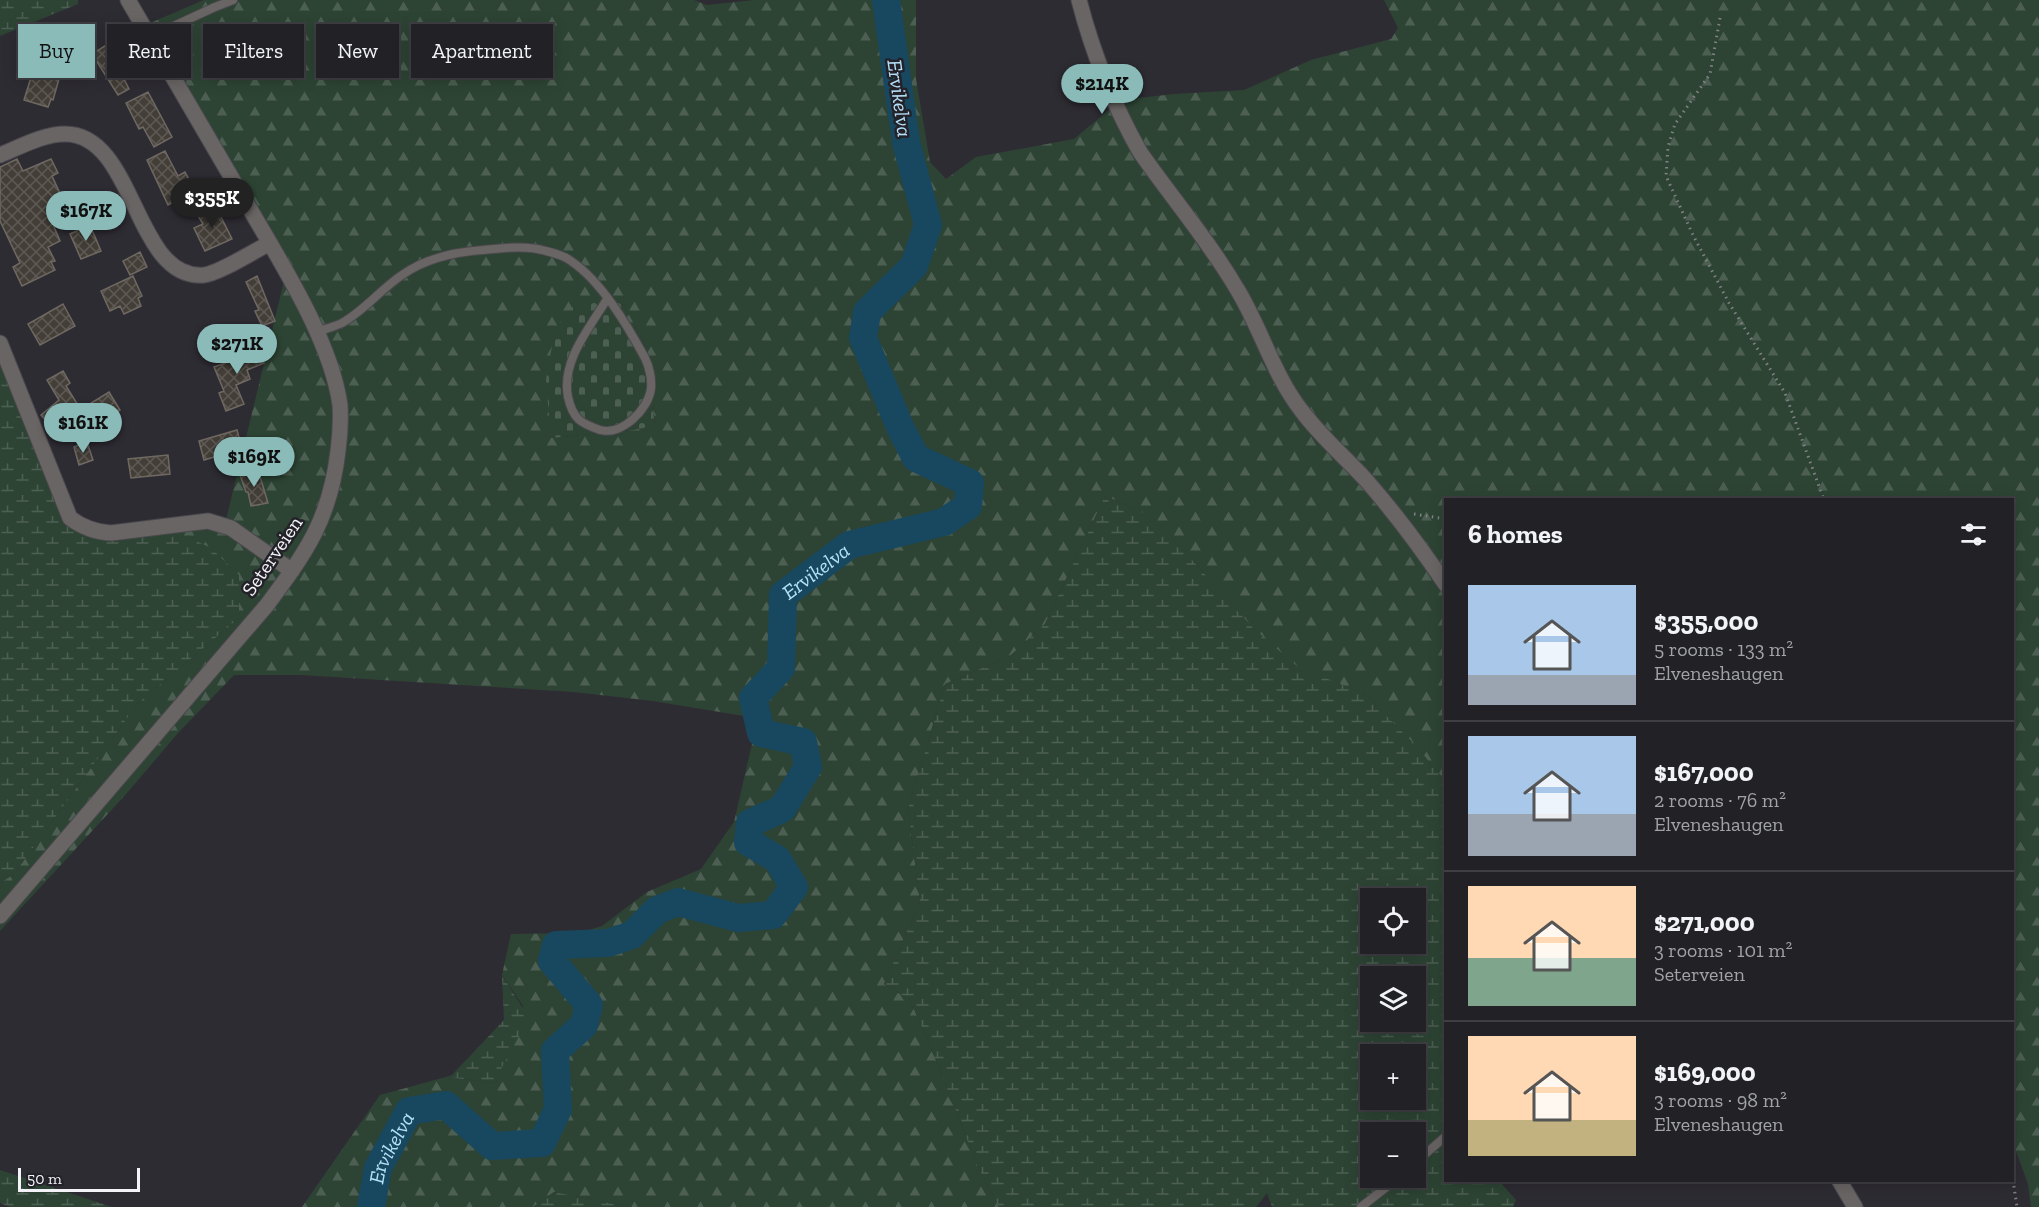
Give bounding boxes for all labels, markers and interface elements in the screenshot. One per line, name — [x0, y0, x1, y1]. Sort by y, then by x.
chip: Buy — [18, 24, 95, 78]
chip: Rent — [107, 24, 191, 78]
chip: Filters — [203, 24, 304, 78]
chip: New — [316, 24, 399, 78]
chip: Apartment — [411, 24, 553, 78]
water label: Ervikelva — [882, 58, 918, 138]
pin: $214K — [1060, 64, 1144, 115]
text: $214K — [1075, 71, 1129, 95]
pin: $355K — [170, 178, 254, 229]
text: $355K — [185, 185, 239, 209]
pin: $167K — [44, 191, 128, 242]
text: $167K — [60, 198, 112, 222]
pin: $271K — [195, 324, 279, 375]
text: $271K — [211, 331, 263, 355]
pin: $161K — [41, 403, 125, 454]
text: $161K — [58, 410, 108, 434]
pin: $169K — [212, 437, 296, 488]
text: $169K — [228, 444, 280, 468]
street label: Seterveien — [237, 511, 308, 600]
text: 6 homes — [1468, 518, 1563, 550]
icon: filters — [1957, 518, 1990, 551]
water label: Ervikelva — [777, 537, 854, 604]
text: $355,000 — [1654, 605, 1758, 637]
icon: home — [1516, 609, 1588, 681]
text: 5 rooms · 133 m² — [1654, 637, 1793, 661]
text: Elveneshaugen — [1654, 661, 1784, 685]
text: $167,000 — [1654, 756, 1754, 788]
icon: home — [1516, 760, 1588, 832]
text: 2 rooms · 76 m² — [1654, 788, 1786, 812]
text: Elveneshaugen — [1654, 812, 1784, 836]
map controls — [1360, 888, 1426, 1188]
button: locate — [1360, 888, 1426, 954]
text: $271,000 — [1654, 906, 1755, 938]
icon: home — [1516, 910, 1588, 982]
text: 3 rooms · 101 m² — [1654, 938, 1792, 962]
text: Seterveien — [1654, 962, 1745, 986]
button: layers — [1360, 966, 1426, 1032]
button: + — [1360, 1044, 1426, 1110]
text: $169,000 — [1654, 1056, 1756, 1088]
icon: home — [1516, 1060, 1588, 1132]
text: 3 rooms · 98 m² — [1654, 1088, 1787, 1112]
water label: Ervikelva — [363, 1107, 419, 1186]
text: Elveneshaugen — [1654, 1112, 1784, 1136]
button: − — [1360, 1122, 1426, 1188]
scale bar — [18, 1165, 140, 1192]
text: 50 m — [27, 1169, 62, 1188]

